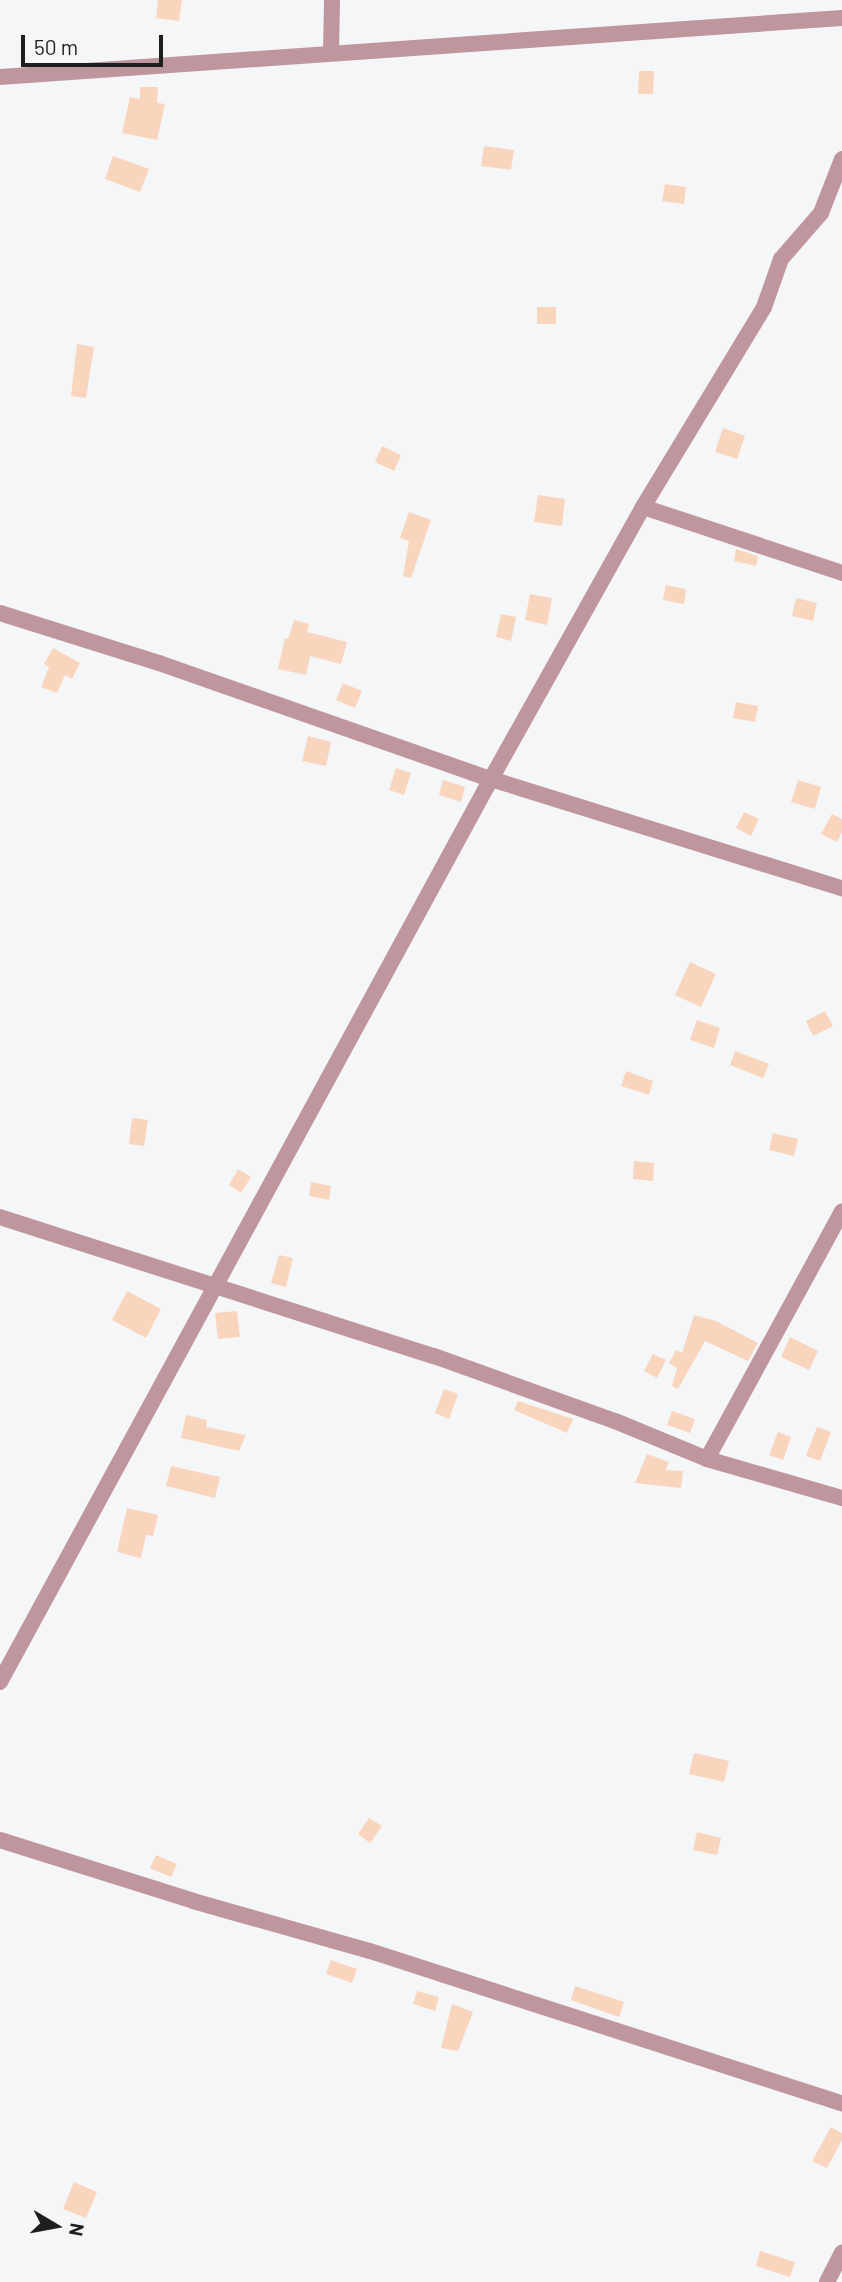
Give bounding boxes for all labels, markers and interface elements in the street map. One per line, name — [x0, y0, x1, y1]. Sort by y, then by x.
scale bar — [24, 21, 166, 65]
text: 50 m — [34, 34, 78, 59]
north arrow — [21, 2191, 91, 2261]
text: N — [65, 2222, 90, 2238]

